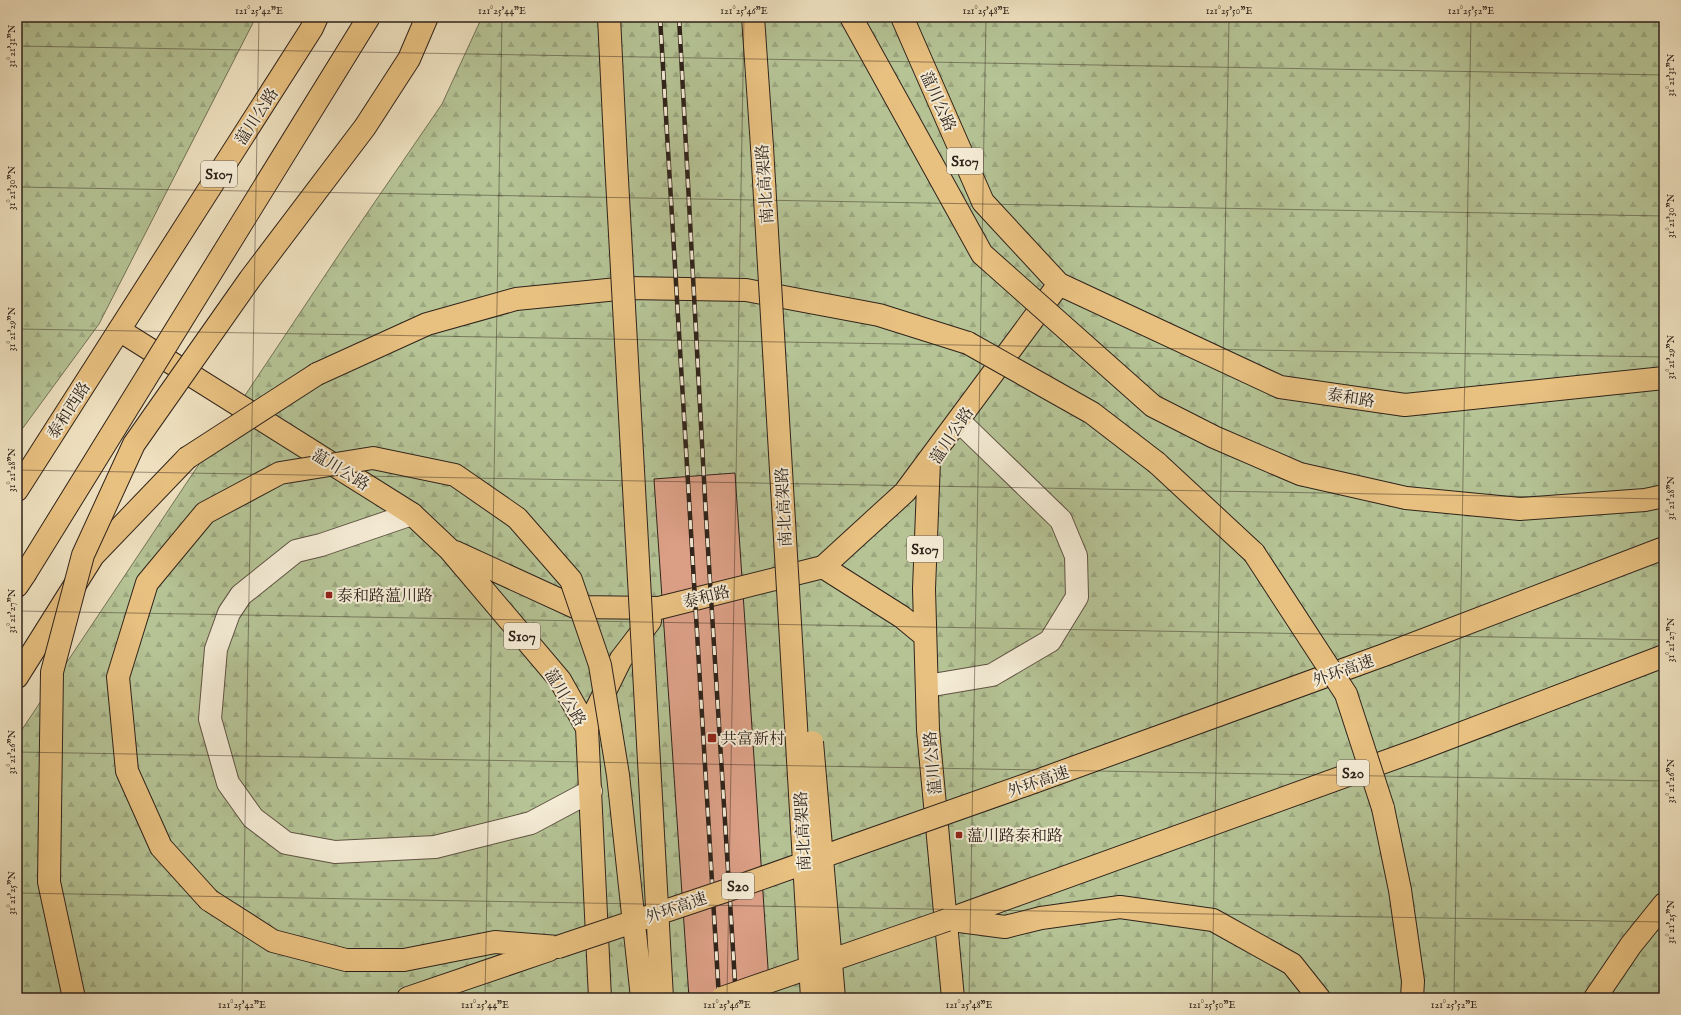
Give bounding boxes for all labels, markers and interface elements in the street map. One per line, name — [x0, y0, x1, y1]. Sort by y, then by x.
text: 121°25'42"E — [235, 5, 283, 18]
text: 121°25'44"E — [478, 5, 526, 18]
text: 121°25'46"E — [720, 5, 768, 18]
text: 121°25'48"E — [962, 5, 1010, 18]
text: 121°25'50"E — [1206, 5, 1252, 18]
text: 121°25'52"E — [1448, 5, 1494, 18]
text: 31°21'31"N — [6, 24, 19, 67]
text: 31°21'31"N — [1665, 53, 1678, 96]
street label: 蕰川公路 — [915, 69, 959, 135]
street label: 蕰川公路 — [232, 85, 283, 149]
street label: 南北高架路 — [753, 143, 779, 224]
road number: S107 — [947, 148, 983, 174]
road number: S107 — [201, 161, 237, 187]
text: 31°21'30"N — [6, 166, 19, 210]
text: 31°21'30"N — [1665, 194, 1678, 238]
text: 31°21'29"N — [6, 306, 19, 351]
text: 31°21'29"N — [1665, 334, 1678, 379]
street label: 泰和西路 — [44, 379, 95, 443]
street label: 泰和路 — [1325, 385, 1376, 413]
street label: 蕰川公路 — [926, 404, 979, 468]
street label: 蕰川公路 — [307, 445, 372, 496]
text: 31°21'28"N — [6, 448, 19, 492]
street label: 南北高架路 — [773, 466, 797, 547]
text: 31°21'28"N — [1665, 476, 1678, 520]
road number: S107 — [907, 536, 943, 562]
street label: 泰和路 — [681, 582, 732, 613]
place label: 泰和路蕰川路 — [337, 587, 433, 607]
text: 31°21'27"N — [6, 588, 19, 633]
marker: 泰和路蕰川路 — [324, 590, 334, 600]
text: 31°21'27"N — [1665, 617, 1678, 662]
road number: S107 — [504, 623, 540, 649]
street label: 外环高速 — [1310, 652, 1377, 692]
street label: 蕰川公路 — [539, 665, 589, 731]
text: 31°21'26"N — [6, 729, 19, 774]
place label: 共富新村 — [721, 730, 785, 750]
street label: 蕰川公路 — [921, 730, 947, 796]
marker: 共富新村 — [706, 732, 718, 744]
text: 31°21'26"N — [1665, 758, 1678, 803]
road number: S20 — [1337, 760, 1369, 786]
street label: 外环高速 — [1005, 763, 1072, 803]
street label: 南北高架路 — [792, 790, 816, 871]
place label: 蕰川路泰和路 — [967, 827, 1063, 847]
marker: 蕰川路泰和路 — [954, 830, 964, 840]
text: 31°21'25"N — [6, 871, 19, 915]
road number: S20 — [722, 873, 754, 899]
street label: 外环高速 — [643, 889, 710, 929]
text: 31°21'25"N — [1665, 900, 1678, 944]
text: 121°25'42"E — [218, 999, 266, 1012]
text: 121°25'44"E — [461, 999, 509, 1012]
text: 121°25'46"E — [703, 999, 751, 1012]
text: 121°25'48"E — [945, 999, 993, 1012]
text: 121°25'50"E — [1189, 999, 1235, 1012]
text: 121°25'52"E — [1431, 999, 1477, 1012]

